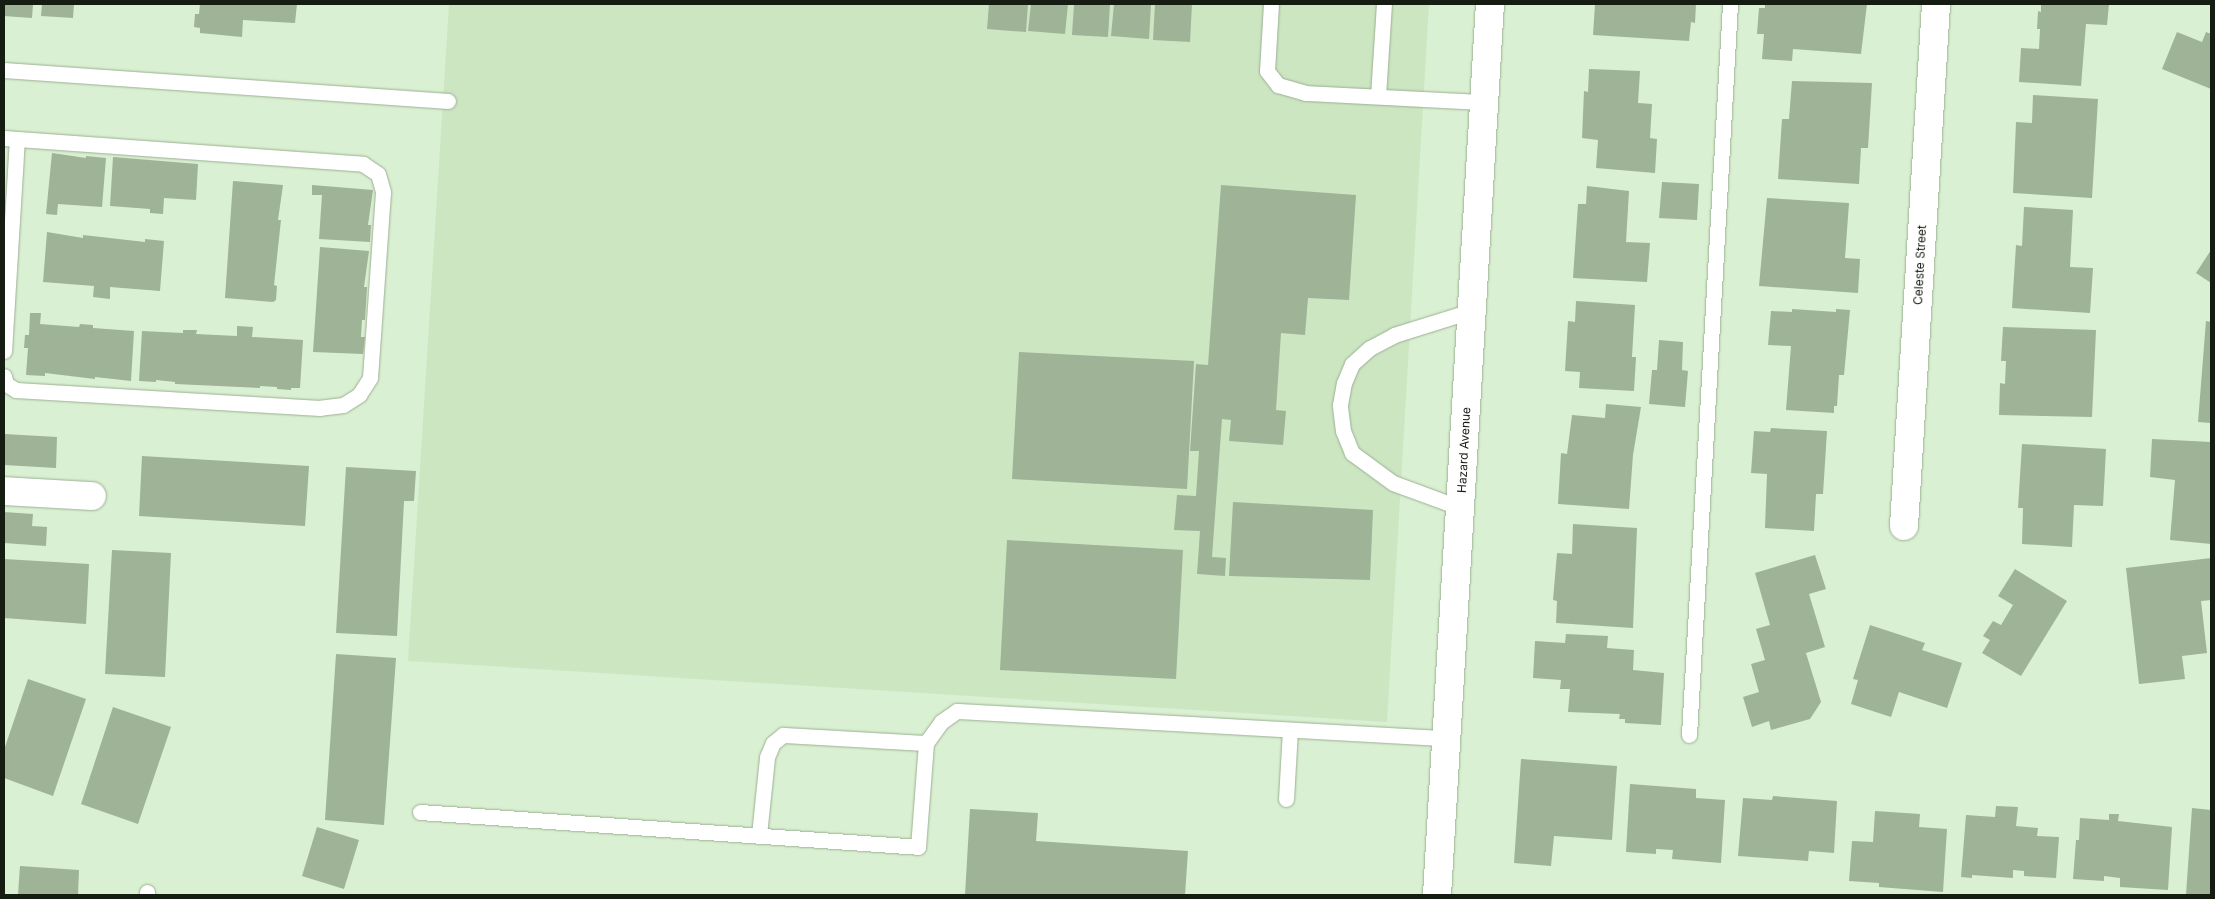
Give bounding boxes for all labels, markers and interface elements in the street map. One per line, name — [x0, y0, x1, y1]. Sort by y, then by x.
street label: Celeste Street — [1911, 225, 1929, 305]
street label: Hazard Avenue — [1455, 407, 1473, 493]

